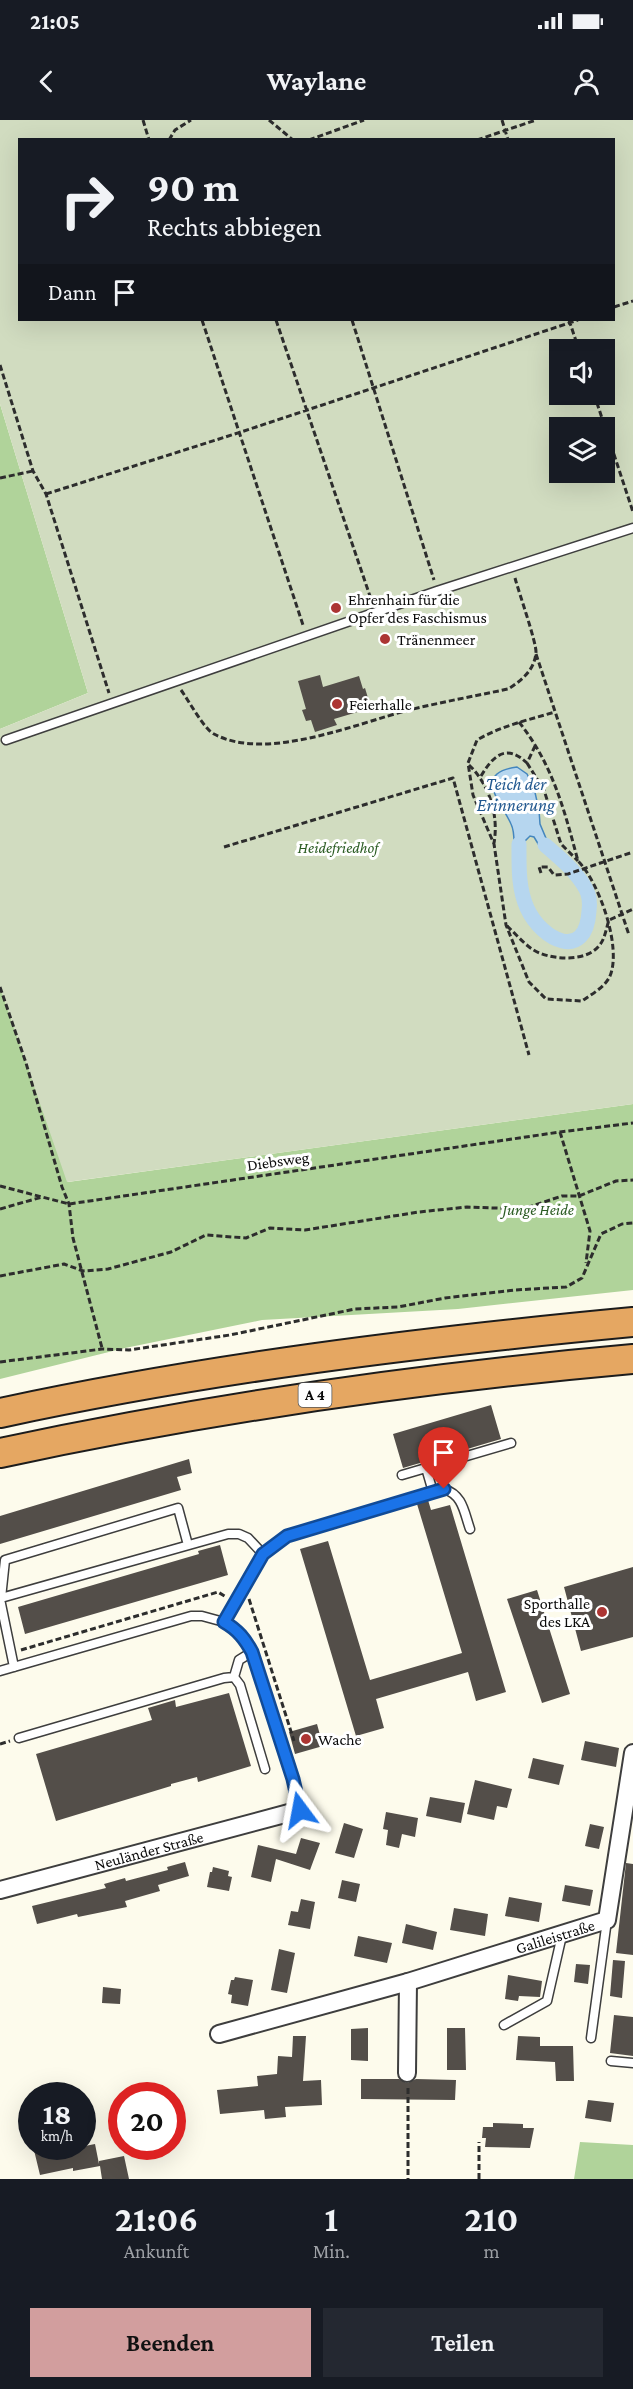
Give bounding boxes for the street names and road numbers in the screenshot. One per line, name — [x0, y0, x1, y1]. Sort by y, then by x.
street label: Diebsweg — [246, 1148, 311, 1175]
road number: A 4 — [298, 1383, 332, 1407]
street label: Neuländer Straße — [93, 1828, 205, 1873]
street label: Galileistraße — [514, 1916, 597, 1956]

